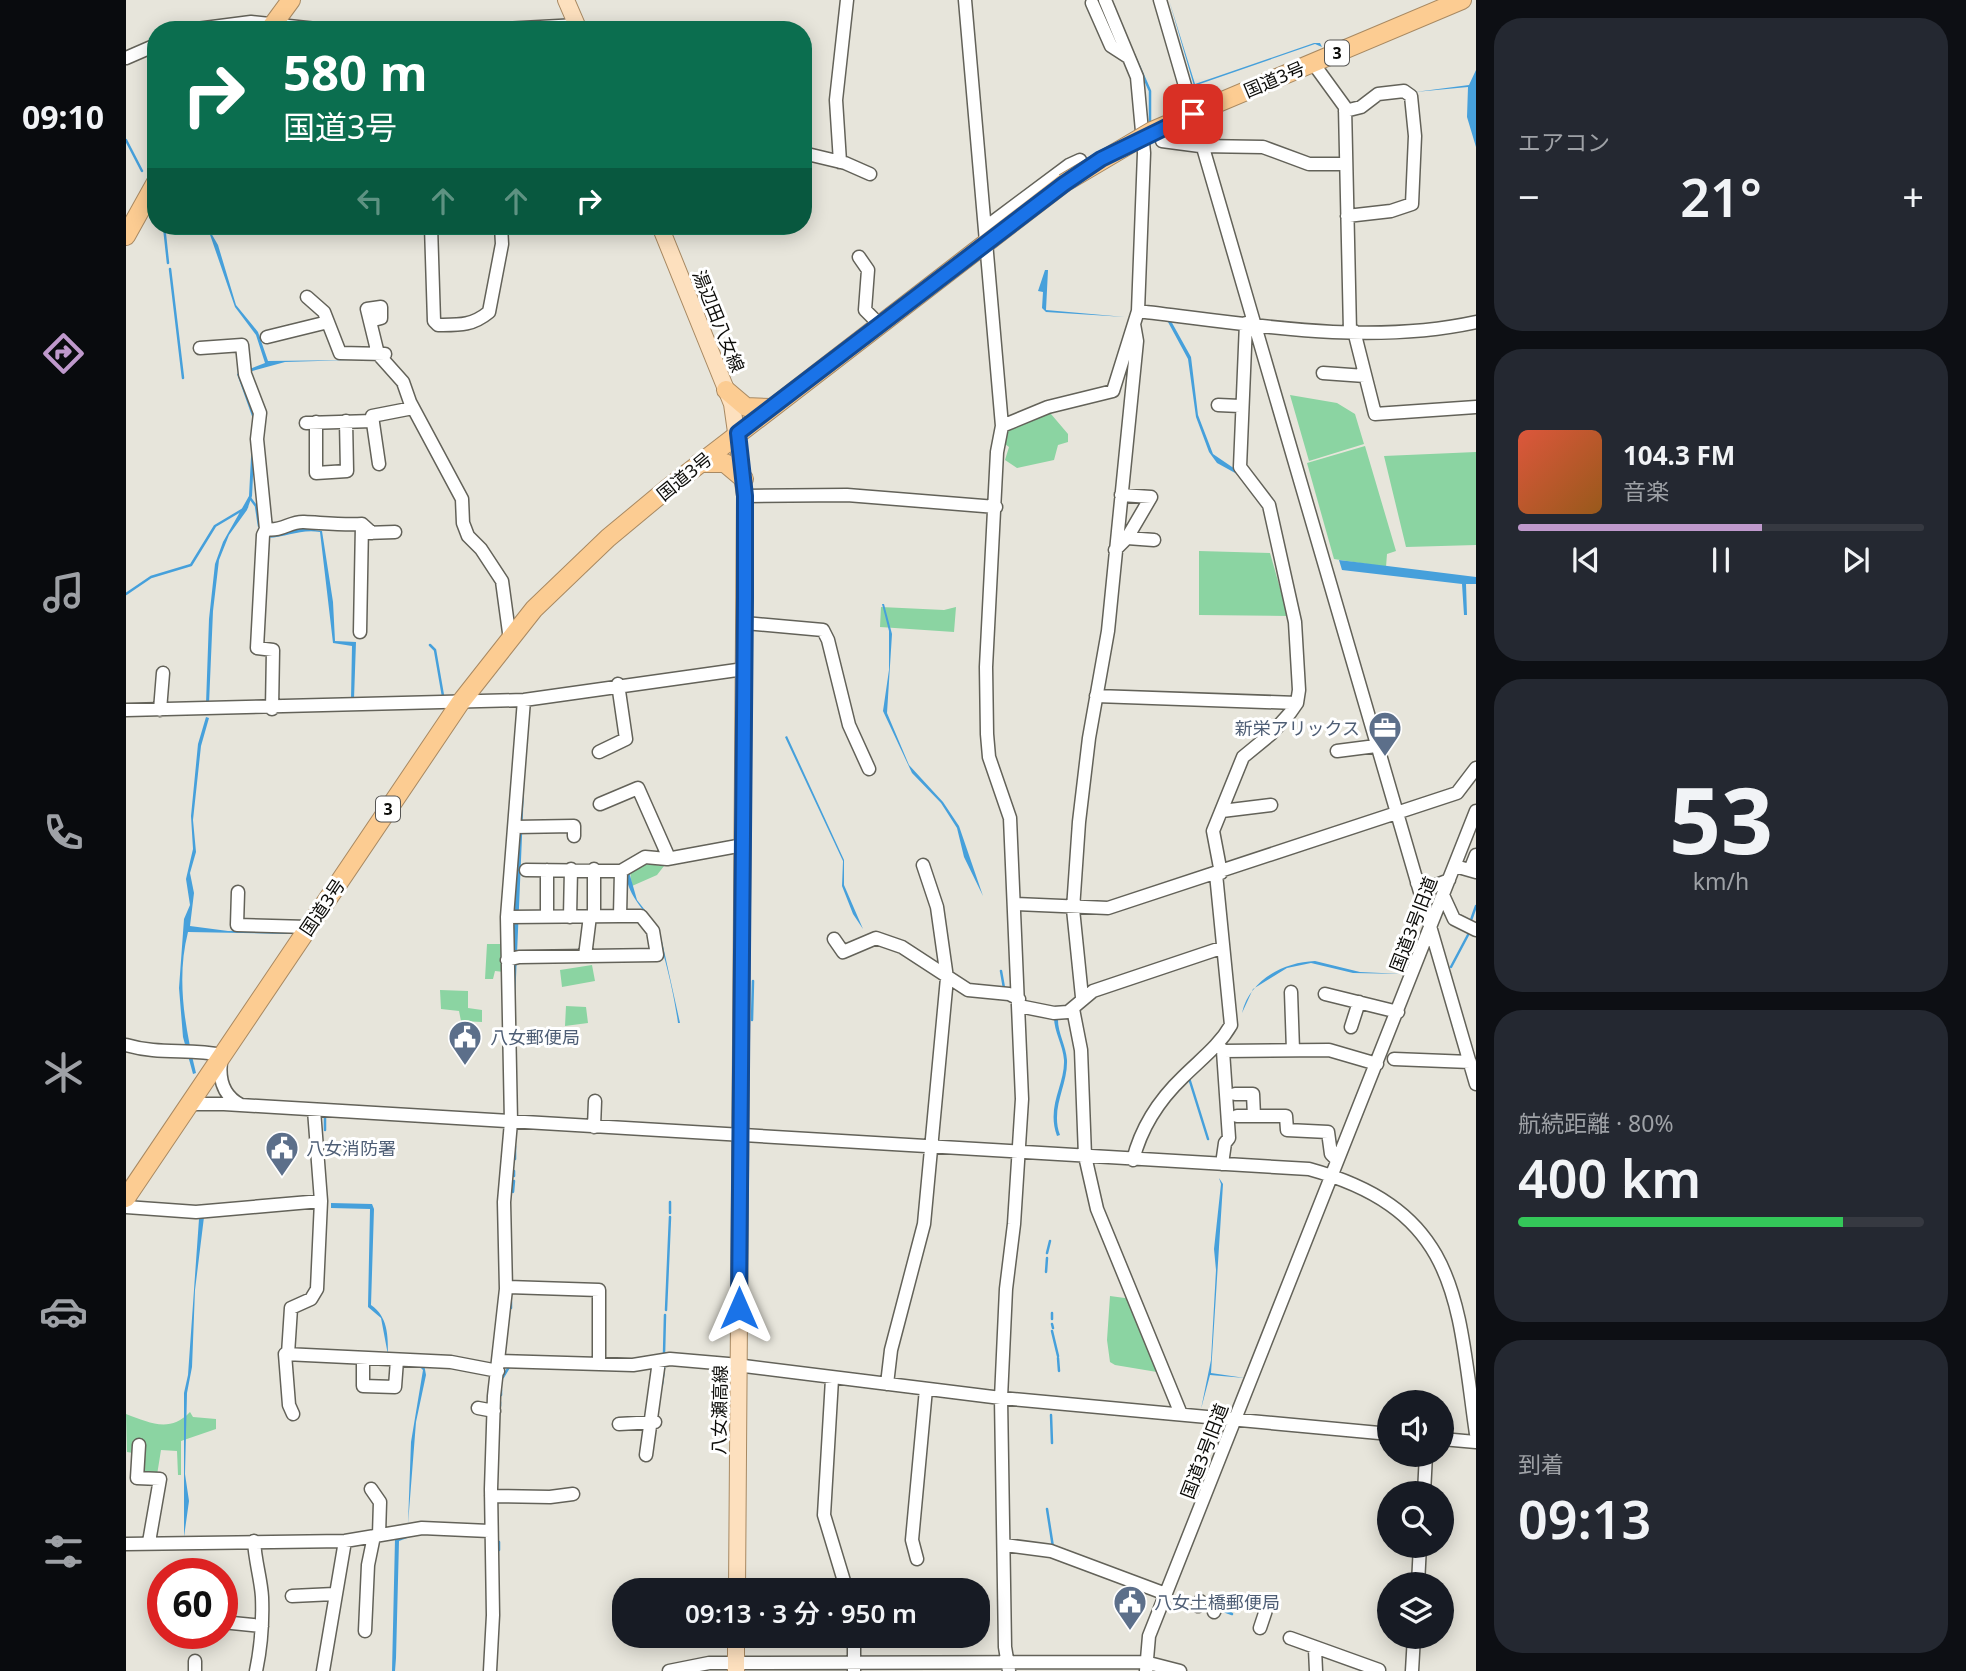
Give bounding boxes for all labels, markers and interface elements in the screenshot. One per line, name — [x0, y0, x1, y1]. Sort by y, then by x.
text: 580 m — [283, 39, 428, 105]
road number: 3 — [1325, 40, 1349, 66]
icon: right — [168, 49, 259, 140]
street label: 国道3号 — [1240, 55, 1308, 103]
pin — [1163, 84, 1223, 144]
text: 09:10 — [22, 95, 104, 138]
icon: arrive — [1174, 95, 1212, 133]
text: 国道3号 — [283, 105, 397, 148]
text: エアコン — [1518, 126, 1610, 158]
text: 21° — [1680, 161, 1762, 232]
text: − — [1518, 170, 1540, 222]
text: + — [1902, 170, 1924, 222]
icon: left — [351, 182, 389, 220]
icon: ahead — [424, 182, 462, 220]
icon: ahead — [497, 182, 535, 220]
icon: right — [570, 182, 608, 220]
street label: 湯辺田八女線 — [688, 266, 750, 376]
icon: directions — [39, 329, 88, 378]
text: 104.3 FM — [1623, 437, 1735, 473]
street label: 国道3号 — [651, 446, 717, 506]
text: 音楽 — [1623, 475, 1669, 507]
icon: previous — [1567, 541, 1605, 579]
icon: pause — [1702, 541, 1740, 579]
icon: next — [1837, 541, 1875, 579]
icon: music — [39, 568, 88, 617]
office icon: 新栄アリックス — [1366, 709, 1404, 758]
place label: 新栄アリックス — [1235, 716, 1360, 740]
text: 53 — [1669, 757, 1773, 881]
road number: 3 — [376, 796, 400, 822]
icon: phone — [39, 808, 88, 857]
text: km/h — [1693, 865, 1749, 897]
street label: 国道3号旧道 — [1384, 873, 1442, 975]
street label: 国道3号 — [294, 874, 350, 940]
public building icon: 八女郵便局 — [446, 1018, 484, 1067]
place label: 八女郵便局 — [490, 1025, 580, 1049]
icon: climate — [39, 1048, 88, 1097]
text: 航続距離 · 80% — [1518, 1107, 1674, 1139]
public building icon: 八女消防署 — [263, 1129, 301, 1178]
place label: 八女消防署 — [306, 1136, 396, 1160]
text: 400 km — [1518, 1142, 1701, 1213]
position arrow — [702, 1271, 776, 1345]
icon: car — [39, 1287, 88, 1336]
street label: 八女瀬高線 — [706, 1365, 732, 1455]
map controls — [1377, 1390, 1454, 1649]
button: sound — [1377, 1390, 1454, 1467]
street label: 国道3号旧道 — [1175, 1400, 1233, 1502]
text: 到着 — [1518, 1448, 1564, 1480]
button: search — [1377, 1481, 1454, 1558]
text: 09:13 — [1518, 1483, 1651, 1554]
icon: filters — [39, 1527, 88, 1576]
speed limit sign: 60 — [147, 1558, 238, 1649]
button: layers — [1377, 1572, 1454, 1649]
public building icon: 八女土橋郵便局 — [1111, 1583, 1149, 1632]
place label: 八女土橋郵便局 — [1154, 1590, 1280, 1614]
text: 09:13 · 3 分 · 950 m — [685, 1595, 917, 1631]

